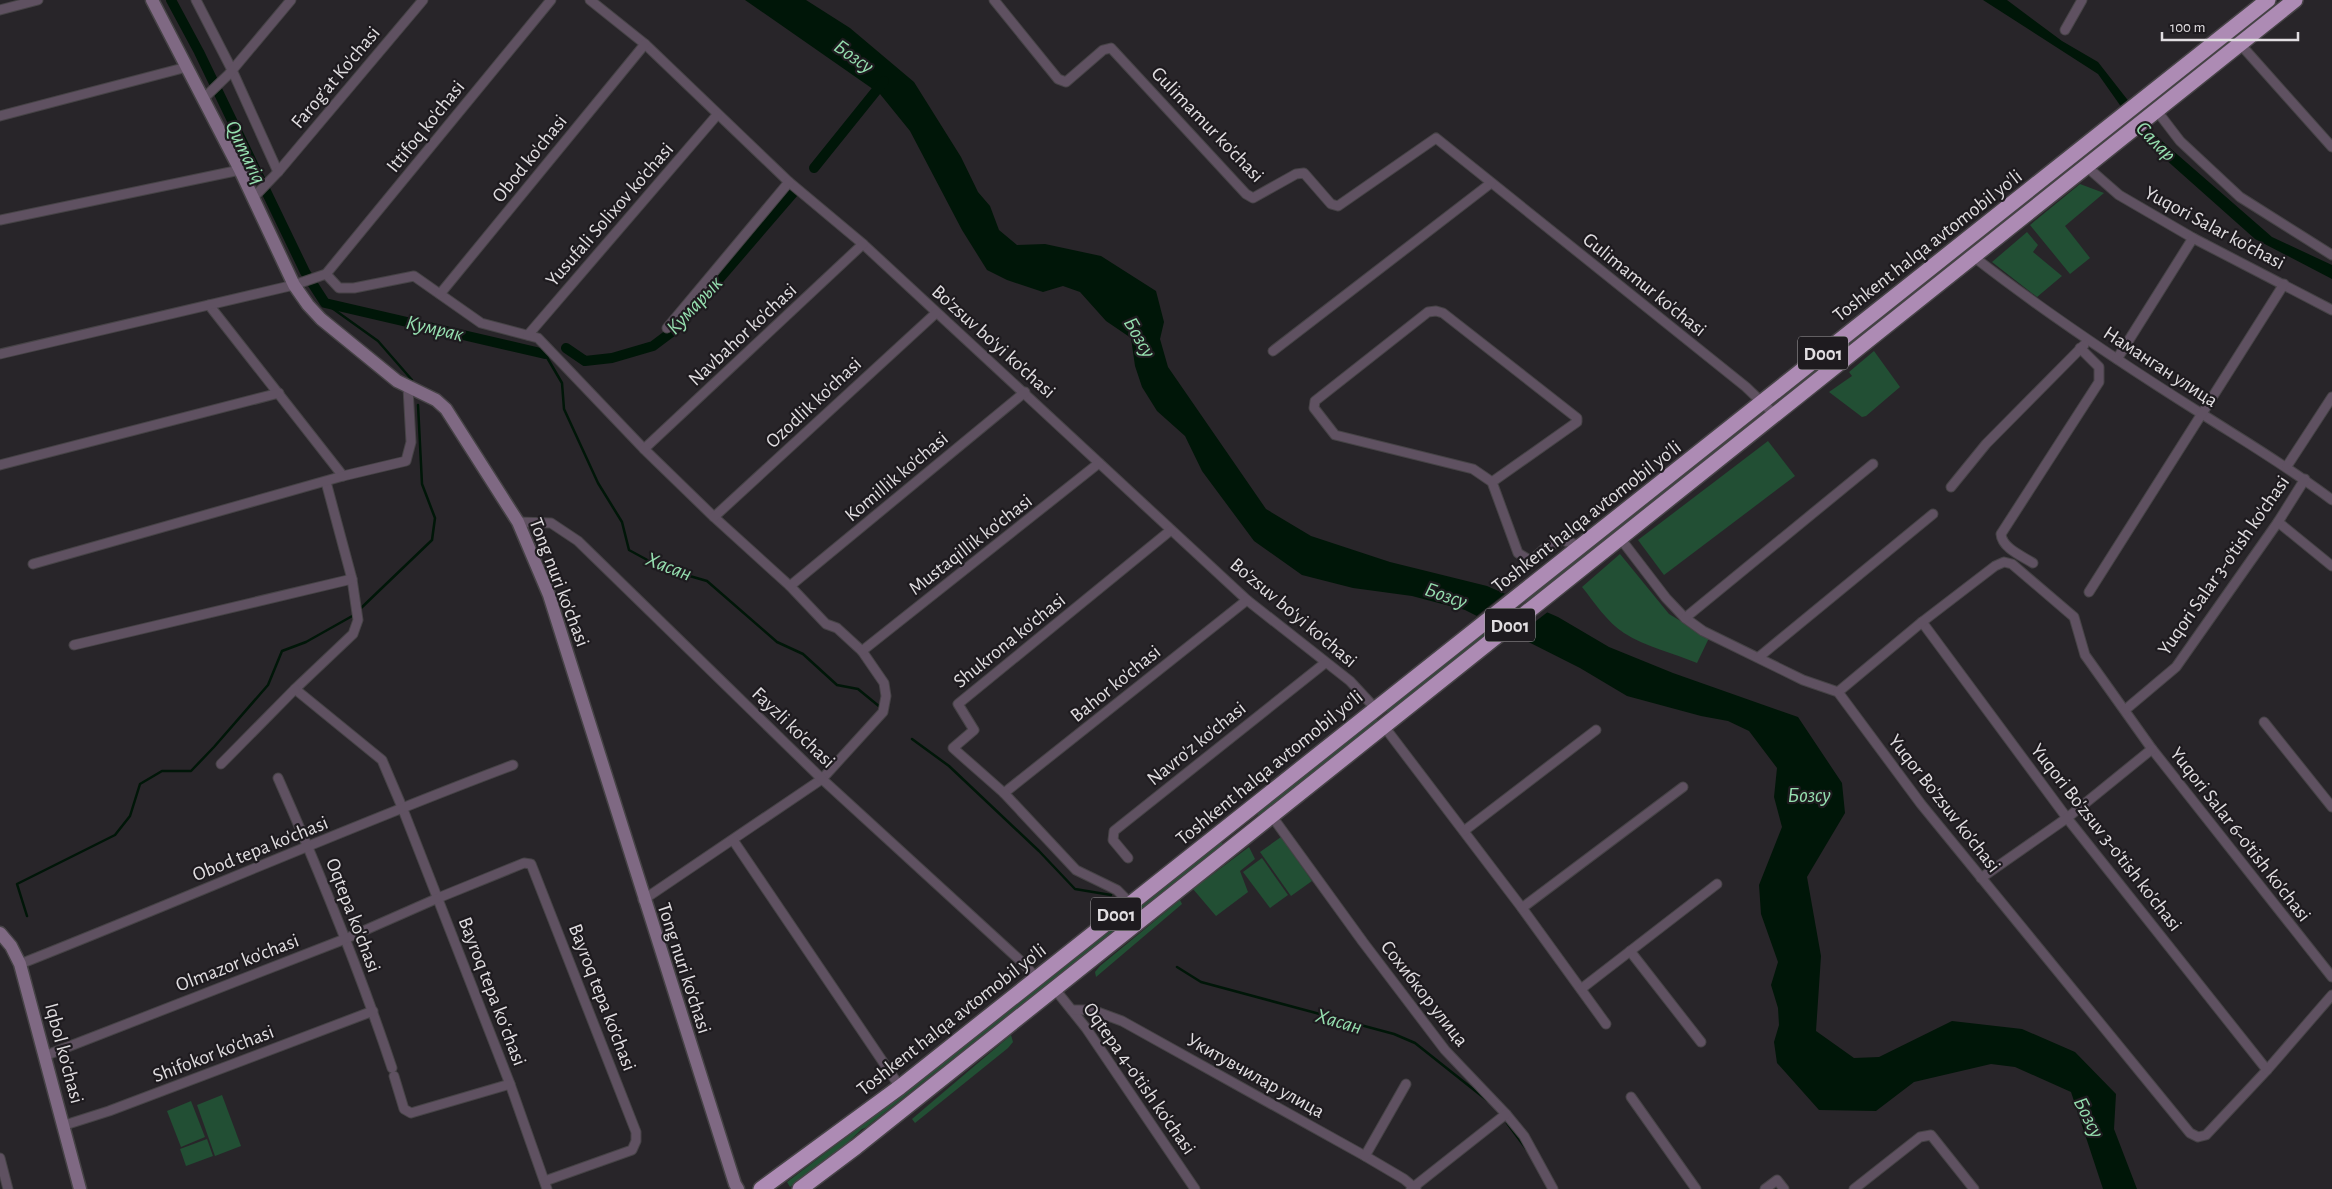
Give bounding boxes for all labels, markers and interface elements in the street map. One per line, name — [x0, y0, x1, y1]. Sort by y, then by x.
scale bar — [2162, 10, 2298, 42]
text: 100 m — [2170, 20, 2205, 35]
street label: Farog'at Ko'chasi — [288, 23, 384, 132]
water label: Бозсу — [830, 35, 878, 78]
street label: Gulimamur ko'chasi — [1147, 63, 1267, 186]
street label: Ittifoq ko'chasi — [383, 77, 469, 176]
street label: Obod ko'chasi — [489, 111, 571, 206]
water label: Qumariq — [221, 117, 270, 187]
water label: Салар — [2131, 117, 2180, 166]
street label: Yusufali Solixov ko'chasi — [542, 139, 677, 290]
street label: Toshkent halqa avtomobil yo'li — [1829, 166, 2026, 326]
street label: Yuqori Salar ko'chasi — [2141, 183, 2288, 273]
street label: Gulimamur ko'chasi — [1579, 229, 1710, 340]
water label: Кумарык — [662, 272, 727, 339]
street label: Navbahor ko'chasi — [685, 280, 801, 390]
street label: Bo'zsuv bo'yi ko'chasi — [928, 281, 1059, 402]
water label: Кумрак — [404, 312, 466, 346]
water label: Бозсу — [1120, 313, 1160, 362]
street label: Наманган улица — [2100, 323, 2221, 411]
road number: D001 — [1798, 336, 1848, 369]
street label: Ozodlik ko'chasi — [762, 354, 865, 452]
street label: Komillik ko'chasi — [841, 428, 952, 525]
street label: Toshkent halqa avtomobil yo'li — [1488, 437, 1685, 597]
street label: Yuqori Salar 3-o'tish ko'chasi — [2154, 472, 2293, 659]
street label: Mustaqillik ko'chasi — [905, 491, 1036, 599]
street label: Tong nuri ko'chasi — [525, 515, 593, 649]
water label: Хасан — [643, 548, 694, 585]
street label: Bo'zsuv bo'yi ko'chasi — [1226, 554, 1361, 671]
water label: Бозсу — [1422, 578, 1470, 613]
street label: Shukrona ko'chasi — [950, 590, 1069, 692]
road number: D001 — [1485, 608, 1535, 642]
street label: Bahor ko'chasi — [1067, 642, 1164, 726]
street label: Fayzli ko'chasi — [748, 683, 839, 772]
street label: Toshkent halqa avtomobil yo'li — [1172, 686, 1367, 849]
street label: Navro'z ko'chasi — [1144, 698, 1250, 789]
street label: Yuqor Bo'zsuv ko'chasi — [1884, 731, 2004, 876]
street label: Yuqori Bo'zsuv 3-o'tish ko'chasi — [2027, 740, 2185, 935]
street label: Yuqori Salar 6-o'tish ko'chasi — [2166, 744, 2314, 926]
water label: Бозсу — [1787, 785, 1831, 806]
street label: Obod tepa ko'chasi — [190, 813, 331, 885]
street label: Oqtepa ko'chasi — [322, 855, 384, 975]
road number: D001 — [1091, 898, 1141, 931]
street label: Tong nuri ko'chasi — [654, 901, 715, 1036]
street label: Bayroq tepa koʻchasi — [454, 914, 530, 1069]
street label: Bayroq tepa ko'chasi — [565, 921, 639, 1074]
street label: Olmazor ko'chasi — [173, 930, 302, 996]
street label: Сохибкор улица — [1377, 937, 1472, 1051]
street label: Toshkent halqa avtomobil yo'li — [853, 940, 1050, 1100]
street label: Oqtepa 4-o'tish ko'chasi — [1079, 999, 1199, 1158]
street label: Iqbol ko'chasi — [41, 1001, 87, 1106]
water label: Хасан — [1313, 1005, 1364, 1038]
street label: Shifokor ko'chasi — [150, 1022, 277, 1086]
street label: Укитувчилар улица — [1183, 1030, 1328, 1122]
water label: Бозсу — [2069, 1093, 2108, 1142]

